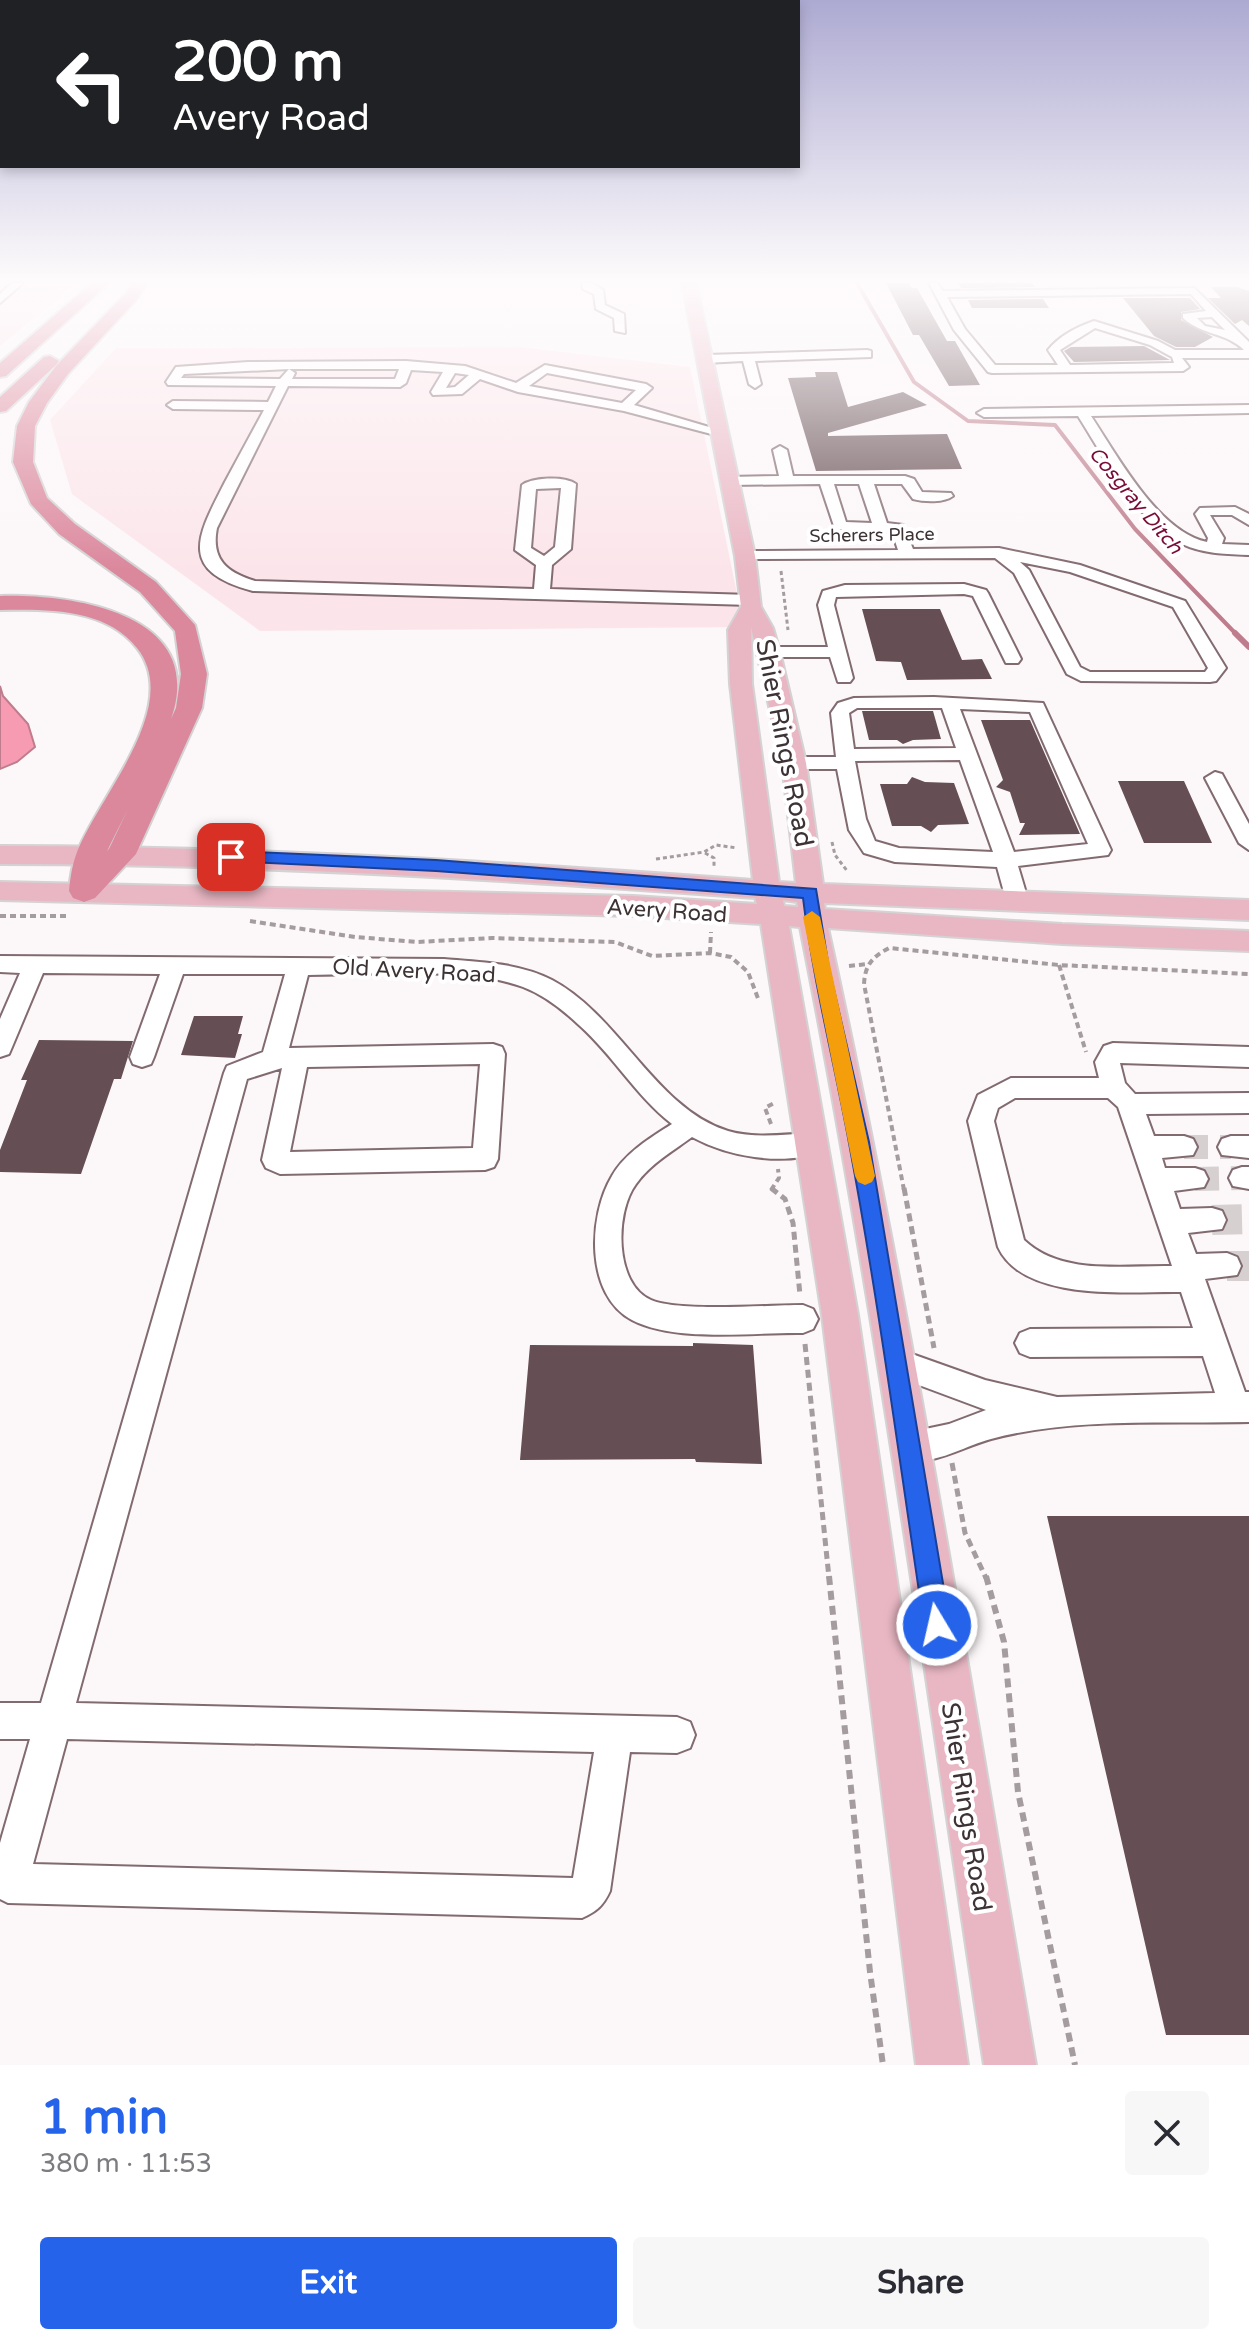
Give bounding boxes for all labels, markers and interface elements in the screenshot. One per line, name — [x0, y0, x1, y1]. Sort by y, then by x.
text: 200 m — [172, 29, 343, 96]
icon: left — [40, 32, 144, 136]
text: Avery Road — [172, 97, 370, 140]
water label: Cosgray Ditch — [1083, 442, 1188, 560]
street label: Scherers Place — [809, 523, 935, 547]
street label: Shier Rings Road — [749, 636, 820, 850]
pin — [197, 823, 265, 891]
icon: arrive — [209, 835, 253, 879]
street label: Avery Road — [606, 894, 728, 928]
street label: Old Avery Road — [332, 954, 496, 988]
position arrow — [895, 1583, 979, 1667]
street label: Shier Rings Road — [935, 1700, 998, 1914]
text: 1 min — [40, 2089, 168, 2147]
button: close — [1125, 2091, 1209, 2175]
text: 380 m · 11:53 — [40, 2148, 212, 2179]
button: Exit — [40, 2237, 617, 2329]
button: Share — [633, 2237, 1209, 2329]

